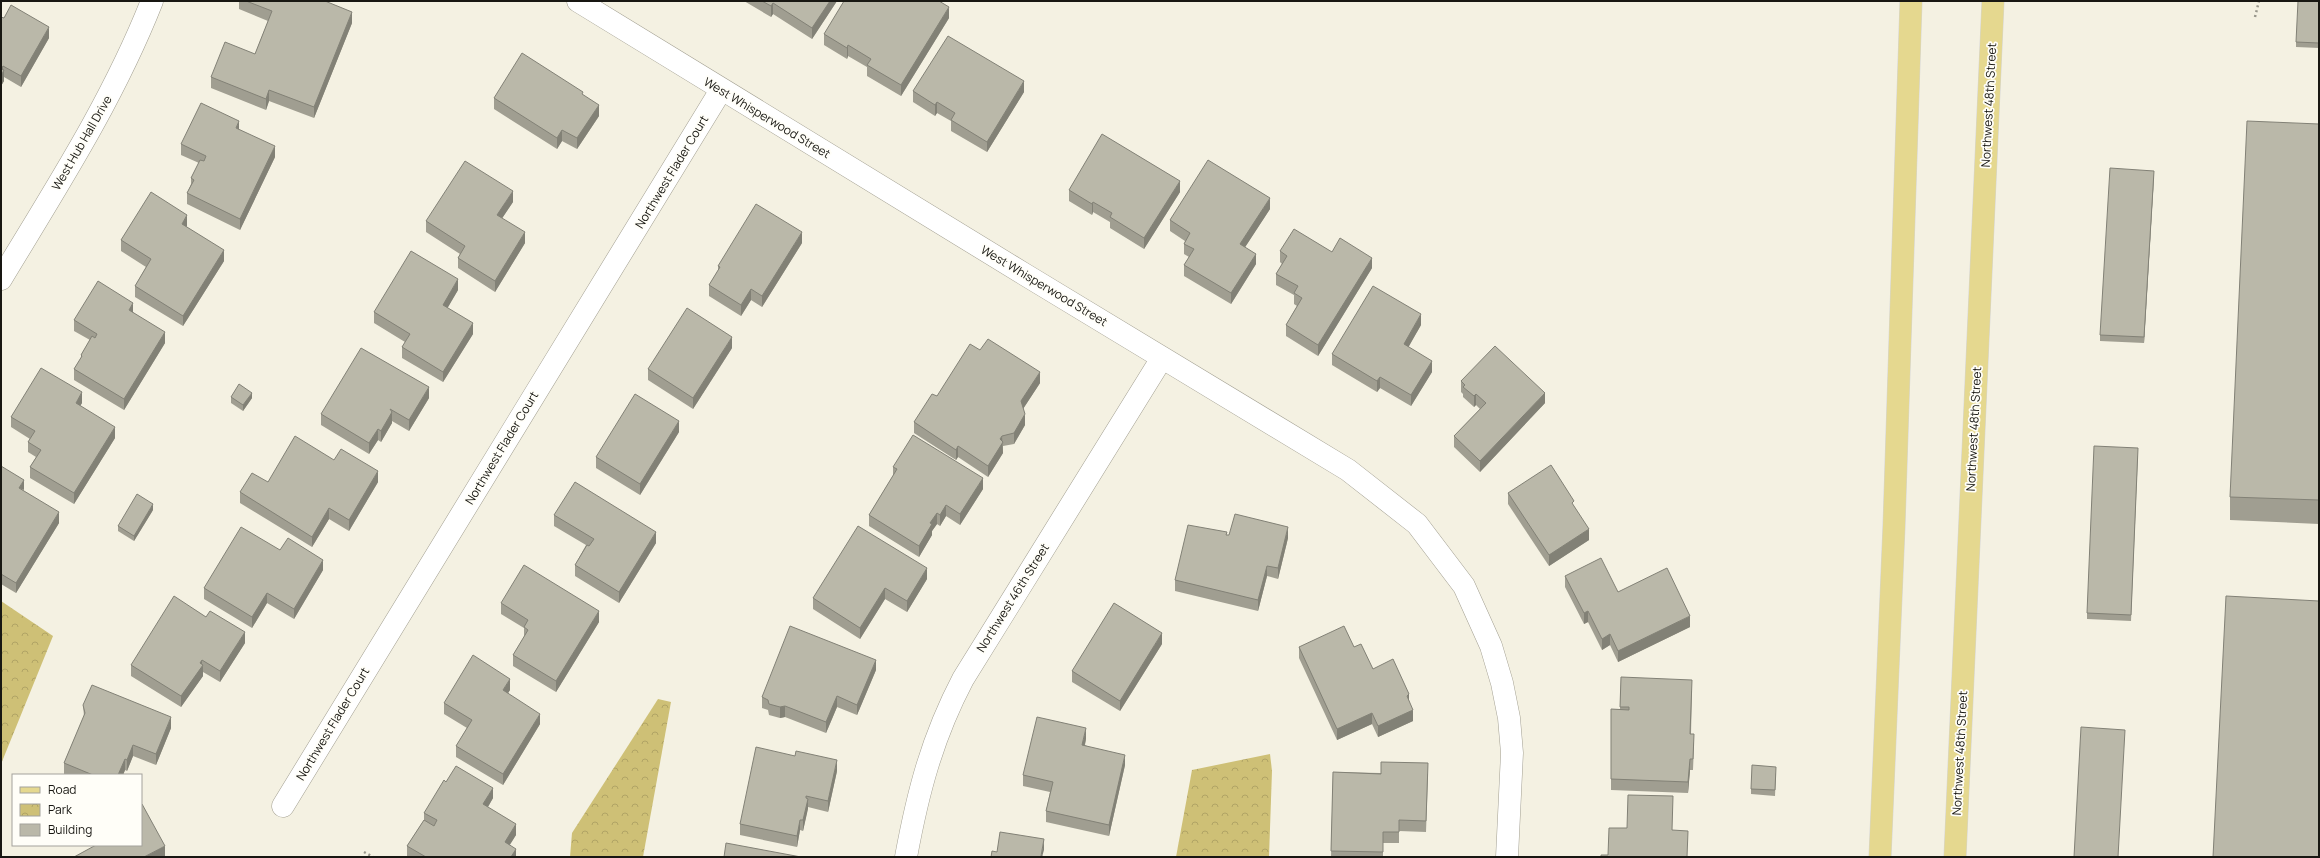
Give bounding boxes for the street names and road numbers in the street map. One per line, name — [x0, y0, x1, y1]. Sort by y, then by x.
street label: Northwest 48th Street — [1977, 42, 2000, 168]
street label: West Whisperwood Street — [701, 73, 834, 162]
street label: West Hub Hall Drive — [47, 92, 116, 193]
street label: Northwest Flader Court — [631, 112, 712, 232]
street label: West Whisperwood Street — [978, 241, 1111, 330]
street label: Northwest 48th Street — [1962, 366, 1985, 492]
street label: Northwest Flader Court — [461, 388, 542, 508]
street label: Northwest 46th Street — [972, 540, 1053, 655]
street label: Northwest Flader Court — [292, 664, 373, 784]
street label: Northwest 48th Street — [1948, 690, 1971, 816]

